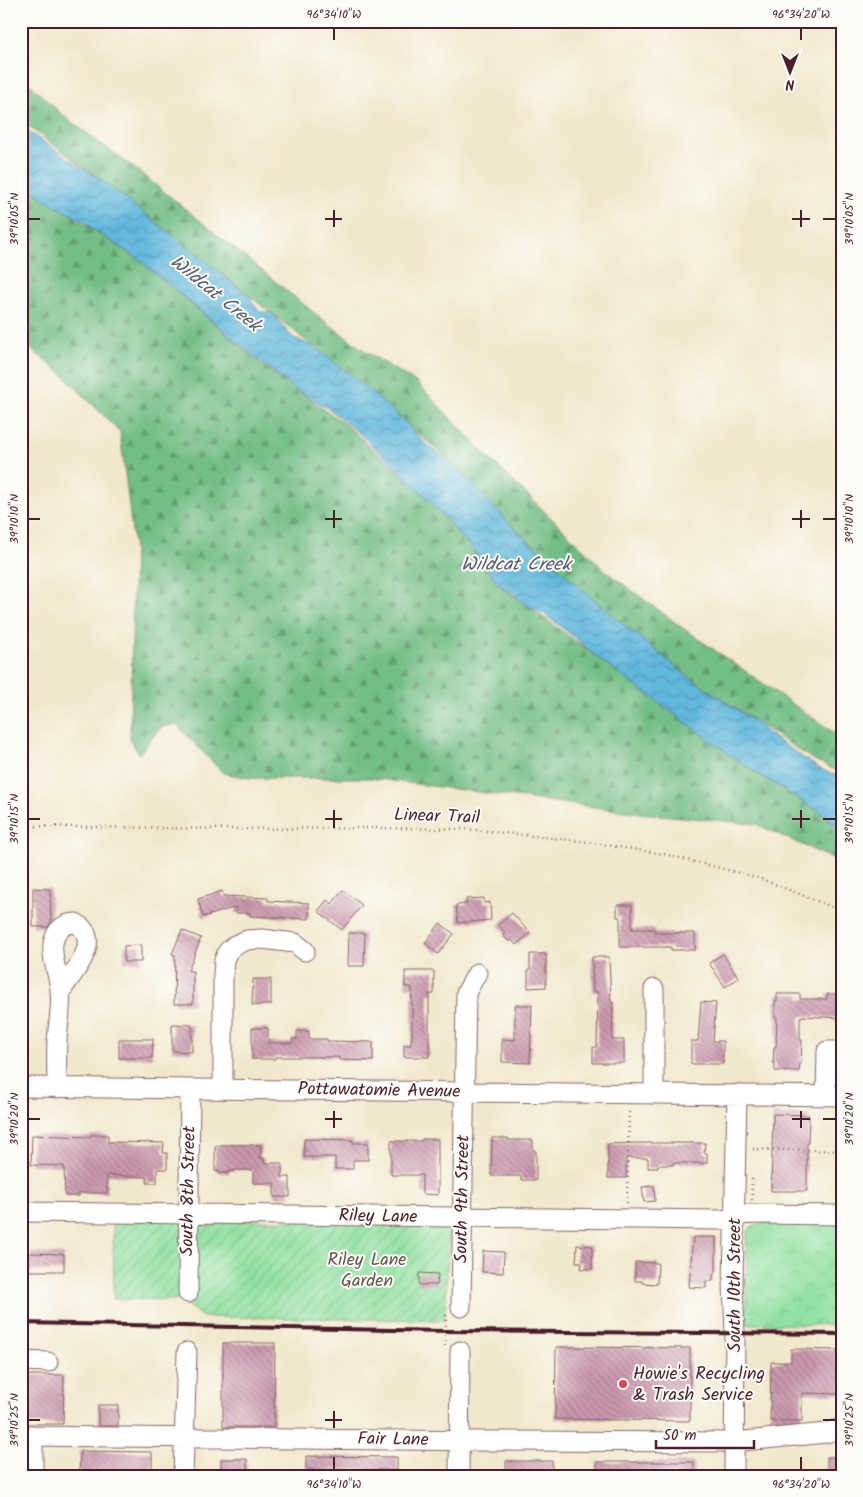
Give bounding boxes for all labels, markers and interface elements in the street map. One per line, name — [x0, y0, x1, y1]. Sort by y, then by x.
text: 96°34'10"W — [307, 5, 361, 24]
text: 96°34'20"W — [772, 5, 830, 24]
north arrow — [766, 48, 816, 98]
text: N — [785, 73, 794, 95]
text: 39°10'05"N — [5, 193, 24, 245]
text: 39°10'05"N — [840, 193, 859, 245]
water label: Wildcat Creek — [163, 248, 269, 342]
text: 39°10'10"N — [5, 494, 24, 544]
text: 39°10'10"N — [840, 494, 859, 544]
water label: Wildcat Creek — [461, 550, 574, 580]
text: 39°10'15"N — [5, 794, 24, 844]
text: 39°10'15"N — [840, 794, 859, 844]
street label: Linear Trail — [393, 801, 481, 833]
street label: Pottawatomie Avenue — [297, 1075, 461, 1107]
text: 39°10'20"N — [5, 1092, 24, 1146]
text: 39°10'20"N — [840, 1092, 859, 1146]
street label: South 8th Street — [173, 1124, 205, 1257]
street label: South 9th Street — [447, 1133, 479, 1263]
street label: Riley Lane — [338, 1202, 418, 1232]
street label: South 10th Street — [721, 1217, 750, 1352]
park label: Riley Lane Garden — [328, 1246, 406, 1296]
place label: Howie's Recycling & Trash Service — [633, 1360, 765, 1410]
marker: Howie's Recycling & Trash Service — [617, 1378, 629, 1390]
text: 39°10'25"N — [5, 1393, 24, 1447]
text: 39°10'25"N — [840, 1393, 859, 1447]
scale bar — [656, 1417, 753, 1449]
text: 50 m — [663, 1424, 697, 1448]
street label: Fair Lane — [357, 1425, 429, 1455]
text: 96°34'10"W — [307, 1475, 361, 1494]
text: 96°34'20"W — [772, 1475, 830, 1494]

